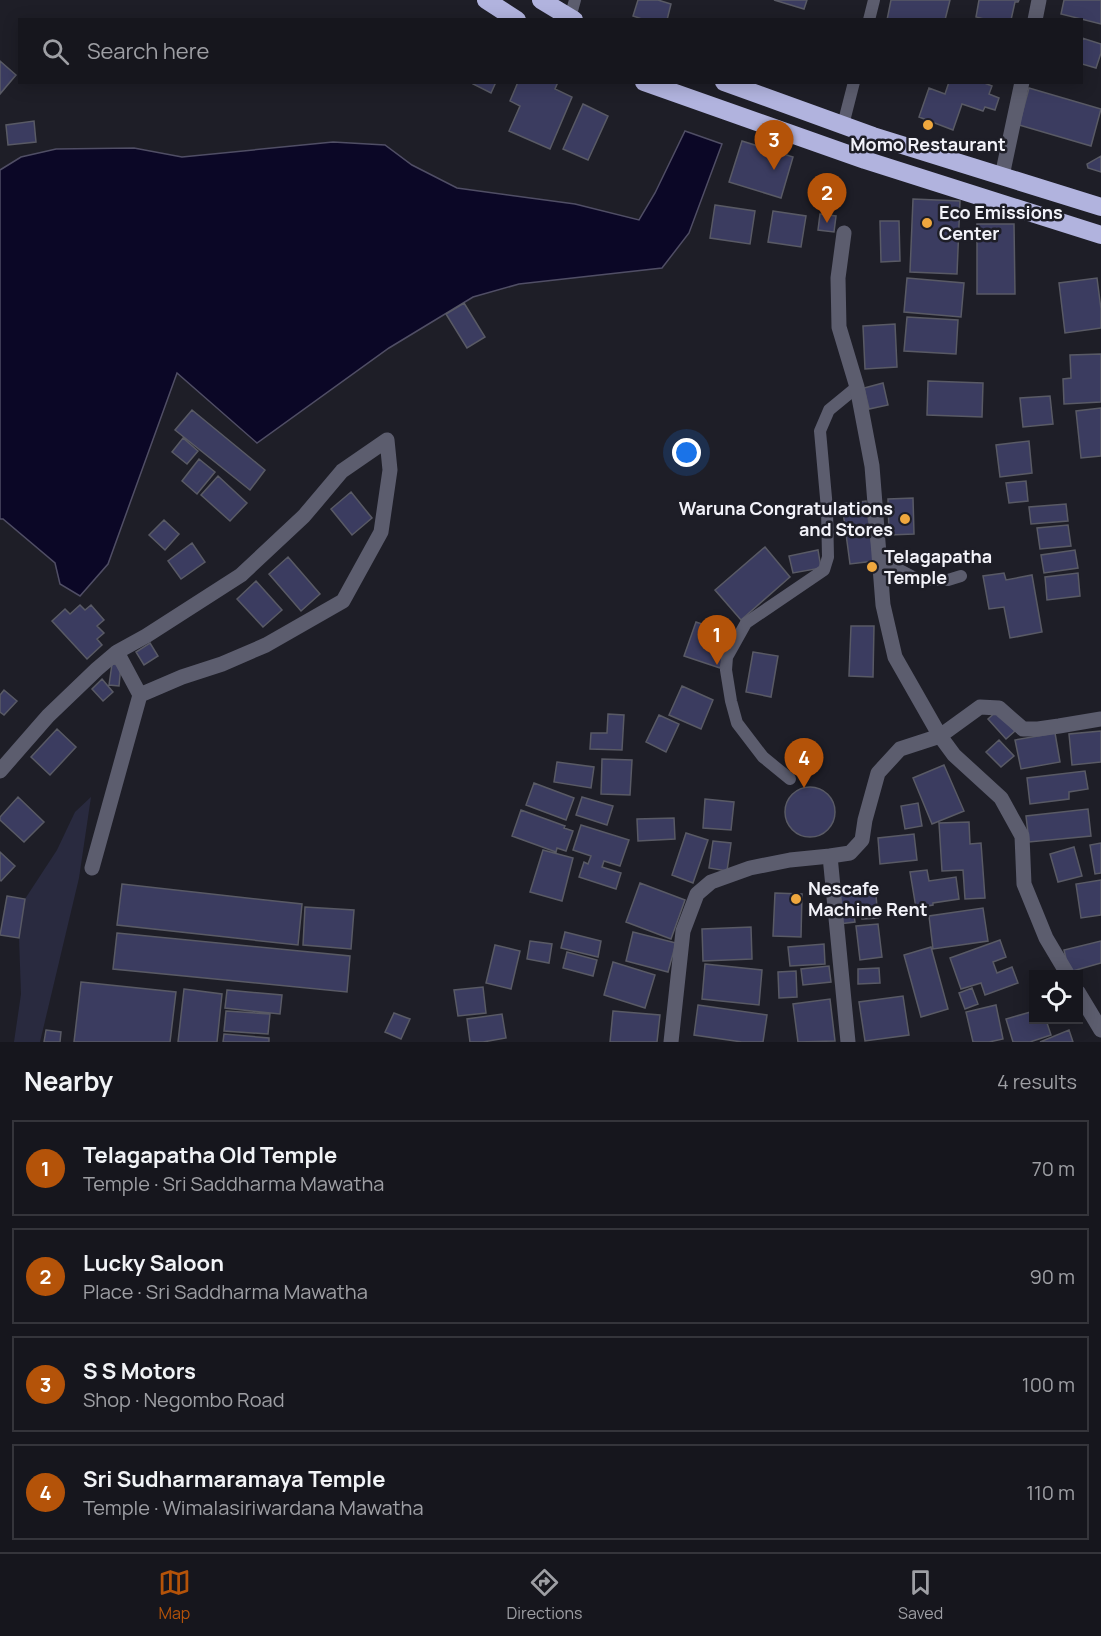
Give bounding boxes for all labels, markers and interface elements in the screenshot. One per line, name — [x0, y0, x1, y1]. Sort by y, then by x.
search box — [18, 18, 1083, 84]
icon: search — [39, 35, 72, 68]
text: Search here — [87, 36, 209, 66]
marker: Momo Restaurant — [921, 118, 935, 132]
pin: 3 — [754, 120, 794, 170]
place label: Momo Restaurant — [850, 132, 1006, 156]
pin: 2 — [808, 174, 846, 223]
place label: Eco Emissions Center — [939, 200, 1063, 245]
marker: Eco Emissions Center — [920, 216, 934, 230]
your location — [672, 438, 701, 467]
place label: Waruna Congratulations and Stores — [679, 496, 893, 541]
marker: Waruna Congratulations and Stores — [898, 512, 912, 526]
place label: Telagapatha Temple — [884, 544, 992, 589]
marker: Telagapatha Temple — [865, 560, 879, 574]
pin: 1 — [698, 616, 736, 665]
pin: 4 — [784, 738, 824, 788]
place label: Nescafe Machine Rent — [808, 876, 927, 921]
marker: Nescafe Machine Rent — [789, 892, 803, 906]
map controls — [1029, 970, 1083, 1024]
button: locate — [1029, 970, 1083, 1024]
text: Nearby — [24, 1063, 113, 1099]
text: 4 results — [997, 1068, 1077, 1095]
text: Telagapatha Old Temple — [83, 1140, 337, 1170]
text: 1 — [41, 1155, 50, 1182]
text: 70 m — [1032, 1155, 1075, 1182]
text: Temple · Sri Saddharma Mawatha — [83, 1170, 384, 1197]
text: Lucky Saloon — [83, 1248, 224, 1278]
text: 2 — [40, 1263, 51, 1290]
text: 90 m — [1029, 1263, 1075, 1290]
text: Place · Sri Saddharma Mawatha — [83, 1278, 368, 1305]
text: S S Motors — [83, 1356, 196, 1386]
text: 3 — [40, 1371, 51, 1398]
text: 100 m — [1022, 1371, 1075, 1398]
text: Shop · Negombo Road — [83, 1386, 285, 1413]
text: Sri Sudharmaramaya Temple — [83, 1464, 385, 1494]
text: 4 — [39, 1479, 52, 1506]
text: 110 m — [1026, 1479, 1075, 1506]
text: Temple · Wimalasiriwardana Mawatha — [83, 1494, 424, 1521]
tab: Map — [158, 1566, 191, 1624]
tab: Directions — [507, 1566, 582, 1624]
tab: Saved — [898, 1566, 943, 1624]

